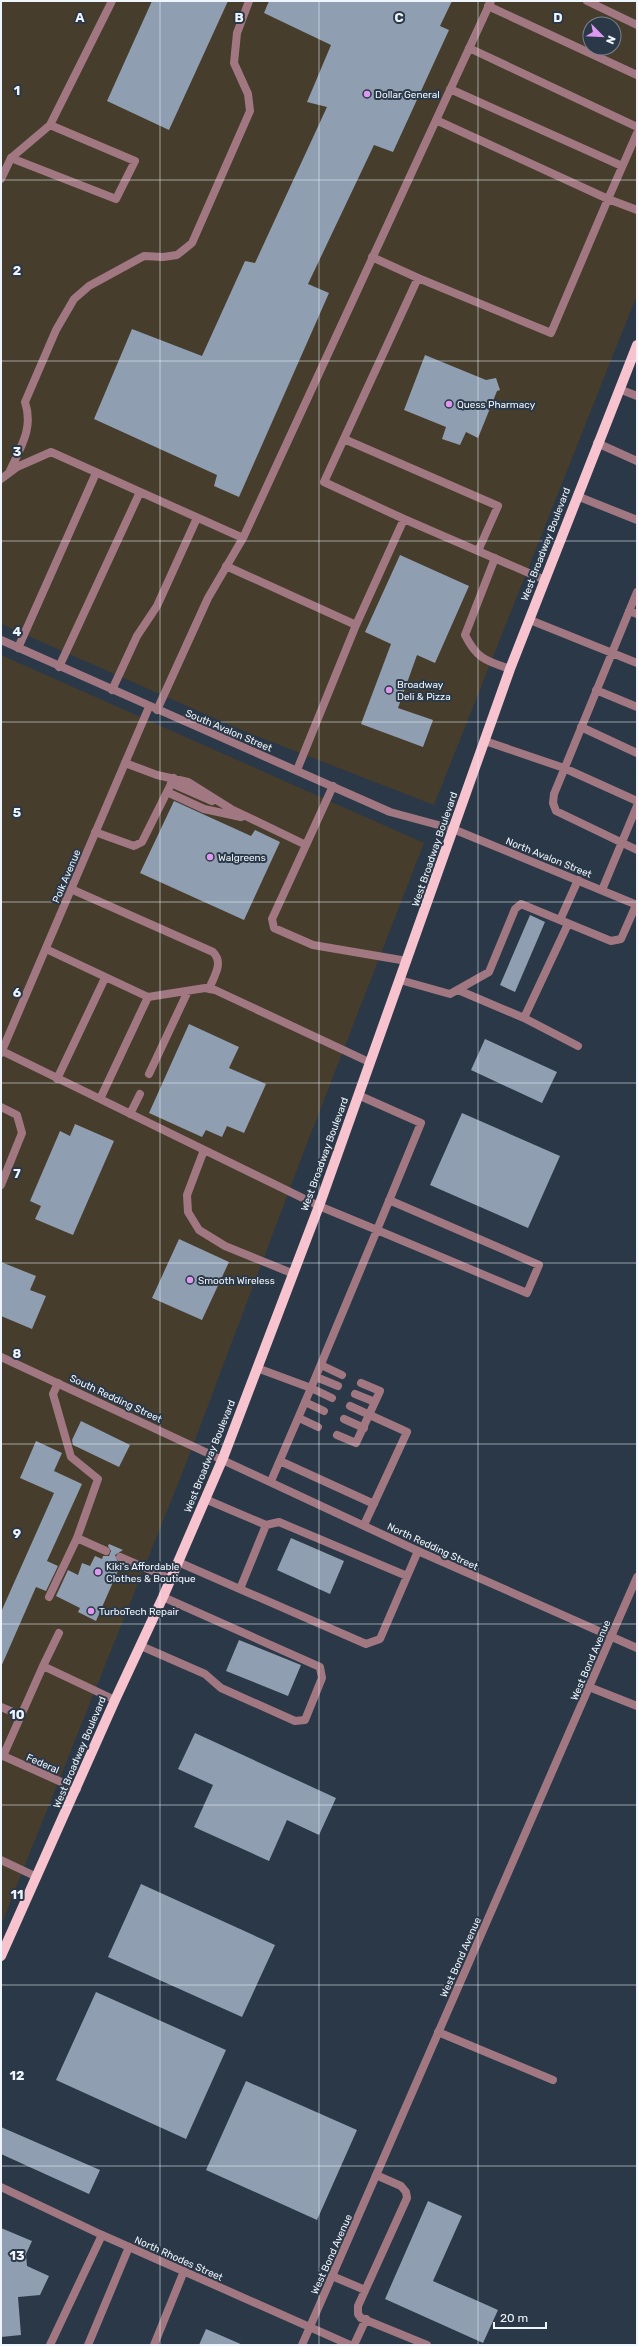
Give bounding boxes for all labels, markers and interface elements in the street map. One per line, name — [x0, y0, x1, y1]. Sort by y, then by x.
text: A — [75, 10, 85, 25]
text: B — [234, 10, 244, 25]
text: C — [394, 10, 404, 25]
text: D — [553, 10, 563, 25]
north arrow — [582, 16, 622, 56]
text: N — [603, 34, 618, 46]
text: 1 — [14, 83, 20, 98]
marker: Dollar General — [362, 89, 372, 99]
place label: Dollar General — [375, 89, 440, 101]
text: 2 — [13, 263, 21, 278]
marker: Quess Pharmacy — [444, 399, 454, 409]
place label: Quess Pharmacy — [457, 399, 536, 411]
text: 3 — [13, 444, 22, 459]
street label: West Broadway Boulevard — [519, 486, 573, 603]
text: 4 — [13, 624, 22, 639]
place label: Broadway Deli & Pizza — [397, 679, 451, 703]
marker: Broadway Deli & Pizza — [384, 685, 394, 695]
street label: South Avalon Street — [183, 707, 274, 755]
street label: West Broadway Boulevard — [410, 790, 460, 908]
text: 5 — [13, 805, 21, 820]
street label: North Avalon Street — [504, 835, 593, 881]
street label: Polk Avenue — [50, 848, 84, 905]
marker: Walgreens — [205, 852, 215, 862]
place label: Walgreens — [218, 852, 266, 864]
text: 6 — [13, 985, 22, 1000]
street label: West Broadway Boulevard — [299, 1096, 351, 1213]
text: 7 — [13, 1166, 21, 1181]
marker: Smooth Wireless — [185, 1275, 195, 1285]
place label: Smooth Wireless — [198, 1275, 275, 1287]
text: 8 — [13, 1346, 22, 1361]
street label: South Redding Street — [68, 1372, 164, 1426]
street label: West Broadway Boulevard — [182, 1398, 238, 1514]
street label: North Redding Street — [385, 1521, 480, 1573]
text: 9 — [13, 1526, 21, 1541]
place label: Kiki's Affordable Clothes & Boutique — [106, 1561, 196, 1585]
marker: Kiki's Affordable Clothes & Boutique — [93, 1567, 103, 1577]
marker: TurboTech Repair — [86, 1606, 96, 1616]
place label: TurboTech Repair — [99, 1606, 179, 1618]
street label: West Bond Avenue — [568, 1618, 613, 1703]
street label: West Broadway Boulevard — [51, 1695, 109, 1810]
text: 10 — [9, 1707, 25, 1722]
street label: Federal — [24, 1751, 61, 1776]
text: 11 — [11, 1887, 23, 1902]
street label: West Bond Avenue — [438, 1915, 484, 1999]
text: 12 — [10, 2068, 24, 2083]
street label: West Bond Avenue — [309, 2212, 355, 2296]
street label: North Rhodes Street — [133, 2234, 225, 2284]
text: 13 — [9, 2248, 25, 2263]
scale bar — [494, 2304, 546, 2330]
text: 20 m — [500, 2311, 528, 2325]

